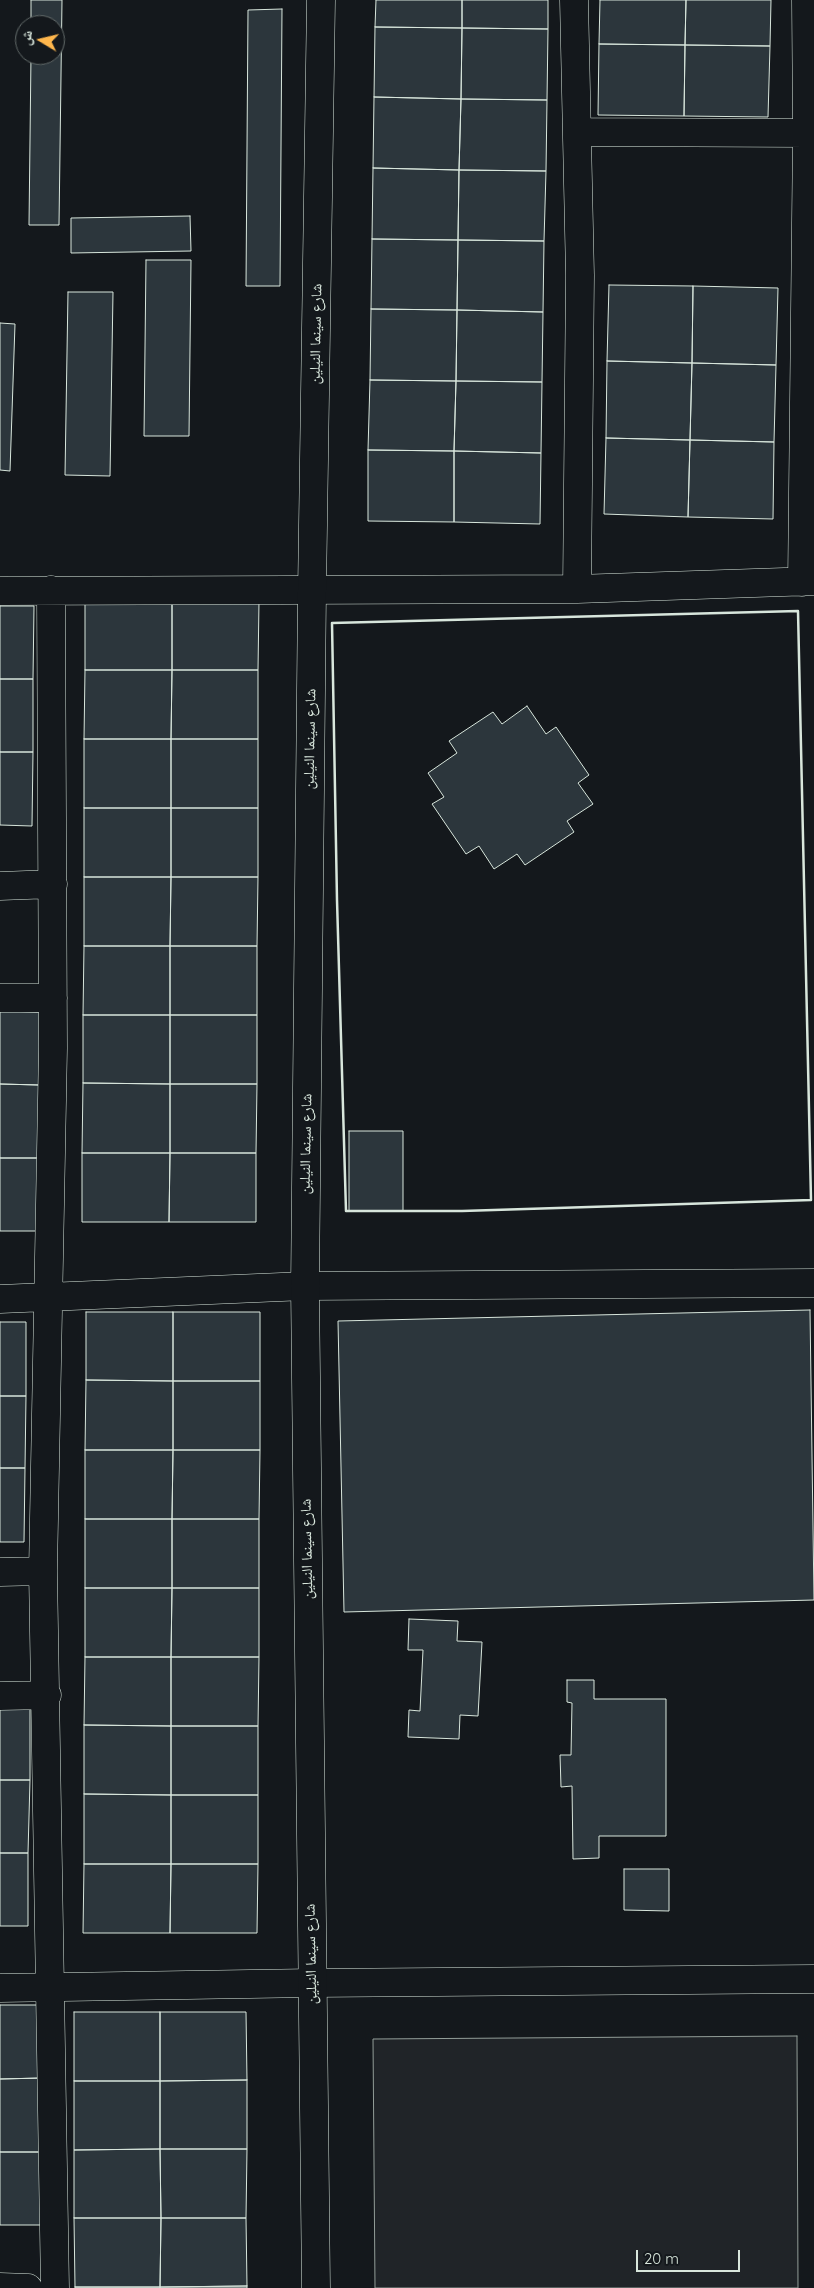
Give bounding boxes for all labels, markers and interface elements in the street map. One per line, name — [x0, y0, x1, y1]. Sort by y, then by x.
north arrow — [15, 15, 65, 65]
text: ش — [16, 29, 36, 47]
street label: شارع سينما النيلين — [306, 283, 326, 385]
street label: شارع سينما النيلين — [300, 688, 320, 790]
street label: شارع سينما النيلين — [296, 1093, 316, 1195]
street label: شارع سينما النيلين — [297, 1498, 317, 1600]
street label: شارع سينما النيلين — [301, 1903, 321, 2005]
scale bar — [639, 2240, 743, 2272]
text: 20 m — [644, 2249, 679, 2268]

